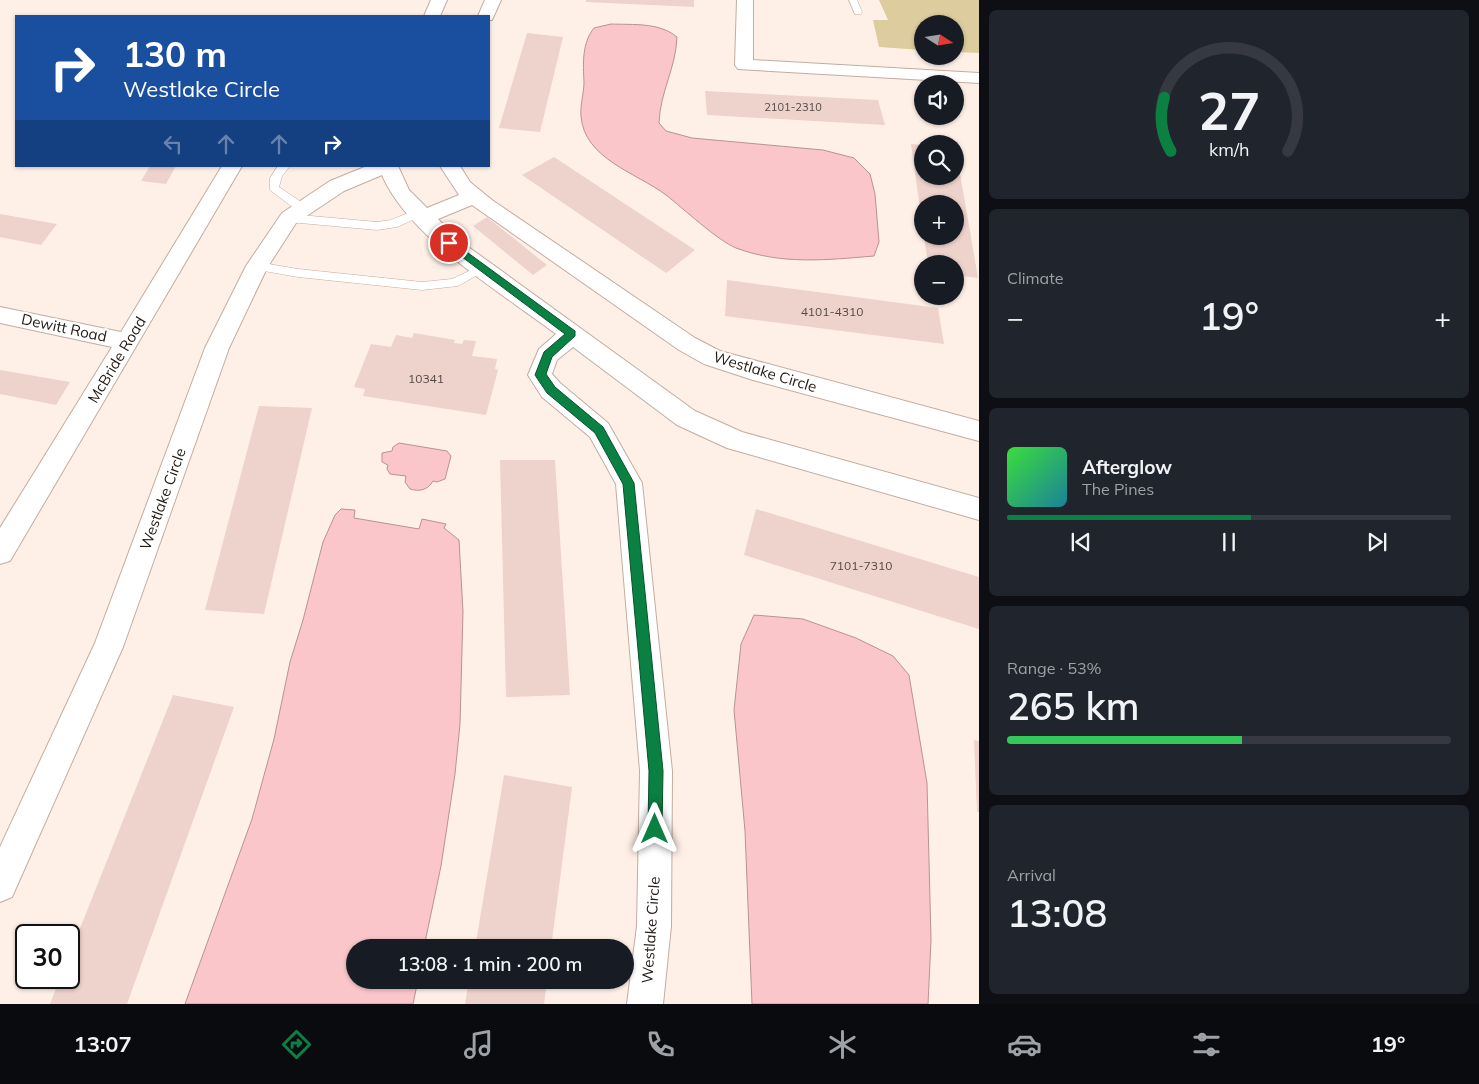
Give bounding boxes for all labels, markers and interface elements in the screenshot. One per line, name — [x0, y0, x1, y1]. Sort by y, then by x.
north arrow — [914, 15, 964, 65]
map controls — [914, 15, 964, 305]
text: 130 m — [123, 32, 227, 76]
icon: right — [40, 35, 105, 100]
text: Westlake Circle — [123, 75, 280, 103]
button: sound — [914, 75, 964, 125]
text: 27 — [1198, 78, 1260, 143]
house number: 2101-2310 — [764, 100, 822, 114]
icon: left — [159, 130, 187, 158]
icon: ahead — [212, 130, 240, 158]
icon: ahead — [265, 130, 293, 158]
icon: right — [318, 130, 346, 158]
button: search — [914, 135, 964, 185]
text: km/h — [1209, 138, 1249, 160]
button: + — [914, 195, 964, 245]
pin — [428, 222, 470, 264]
icon: arrive — [435, 229, 463, 257]
button: − — [914, 255, 964, 305]
text: Climate — [1007, 268, 1063, 288]
text: 19° — [1199, 292, 1259, 340]
text: − — [1007, 300, 1024, 335]
text: + — [1434, 300, 1451, 335]
house number: 4101-4310 — [801, 304, 863, 319]
street label: Dewitt Road — [20, 309, 109, 346]
street label: McBride Road — [83, 313, 150, 406]
street label: Westlake Circle — [711, 347, 819, 396]
house number: 10341 — [408, 371, 444, 386]
street label: Westlake Circle — [135, 445, 190, 552]
text: Afterglow — [1082, 455, 1172, 479]
text: The Pines — [1082, 479, 1154, 499]
icon: previous — [1067, 528, 1095, 556]
icon: pause — [1215, 528, 1243, 556]
icon: next — [1363, 528, 1391, 556]
house number: 7101-7310 — [830, 558, 892, 573]
text: Range · 53% — [1007, 658, 1102, 678]
text: 265 km — [1007, 682, 1140, 730]
position arrow — [628, 802, 680, 854]
text: Arrival — [1007, 865, 1056, 885]
street label: Westlake Circle — [637, 876, 664, 984]
text: 13:08 — [1007, 889, 1107, 937]
speed limit sign: 30 — [15, 924, 80, 989]
text: 13:08 · 1 min · 200 m — [397, 952, 583, 976]
icon: directions — [279, 1027, 314, 1062]
icon: music — [461, 1027, 496, 1062]
icon: phone — [643, 1027, 678, 1062]
icon: climate — [825, 1027, 860, 1062]
icon: car — [1007, 1027, 1042, 1062]
icon: filters — [1189, 1027, 1224, 1062]
text: 13:07 — [73, 1030, 132, 1058]
text: 19° — [1371, 1030, 1405, 1058]

